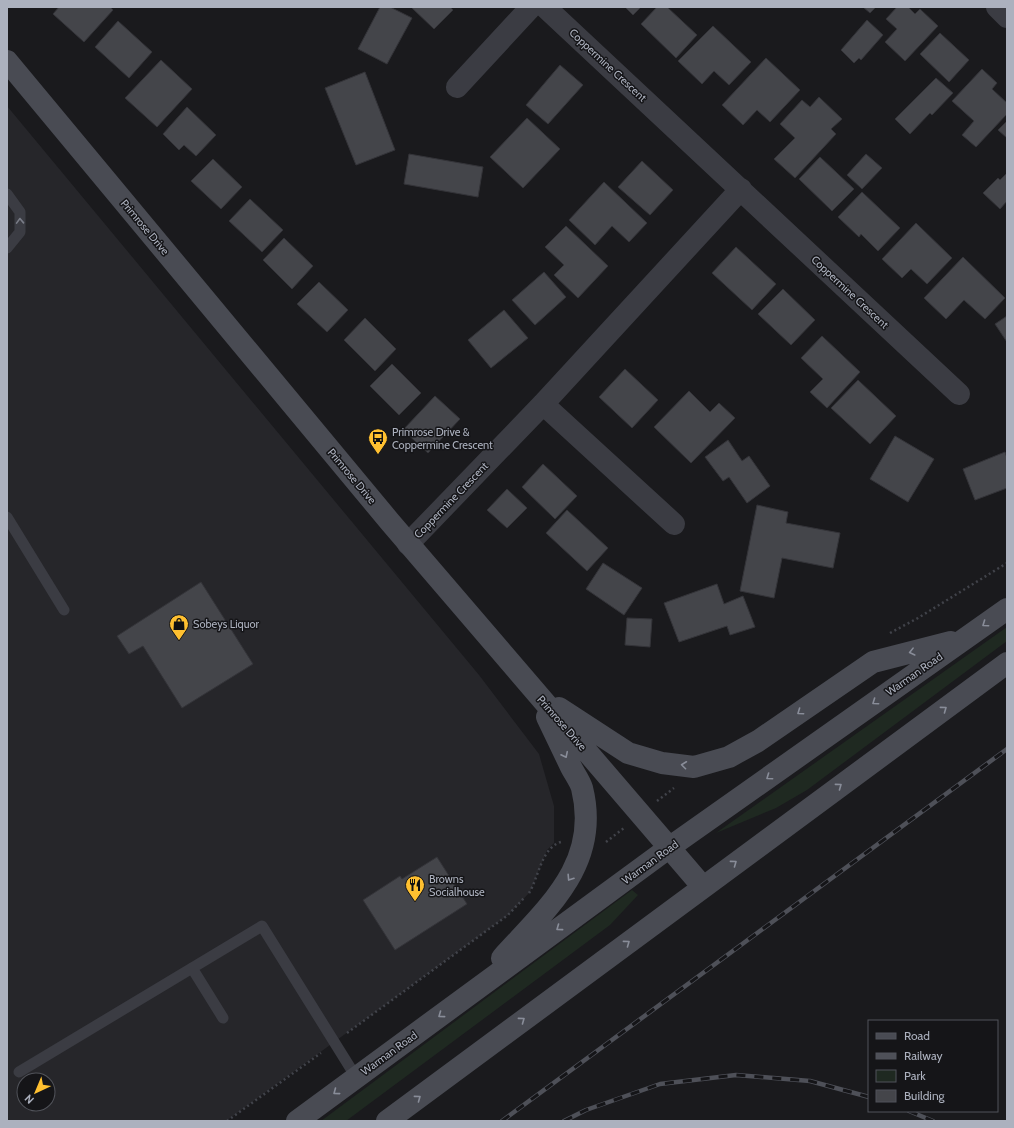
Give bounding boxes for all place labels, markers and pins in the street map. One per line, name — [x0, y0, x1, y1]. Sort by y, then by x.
place label: Primrose Drive & Coppermine Crescent — [392, 425, 493, 452]
bus stop icon: Primrose Drive & Coppermine Crescent — [367, 427, 389, 455]
shop icon: Sobeys Liquor — [168, 613, 190, 641]
place label: Sobeys Liquor — [193, 617, 259, 631]
place label: Browns Socialhouse — [429, 872, 485, 899]
restaurant icon: Browns Socialhouse — [404, 874, 426, 902]

